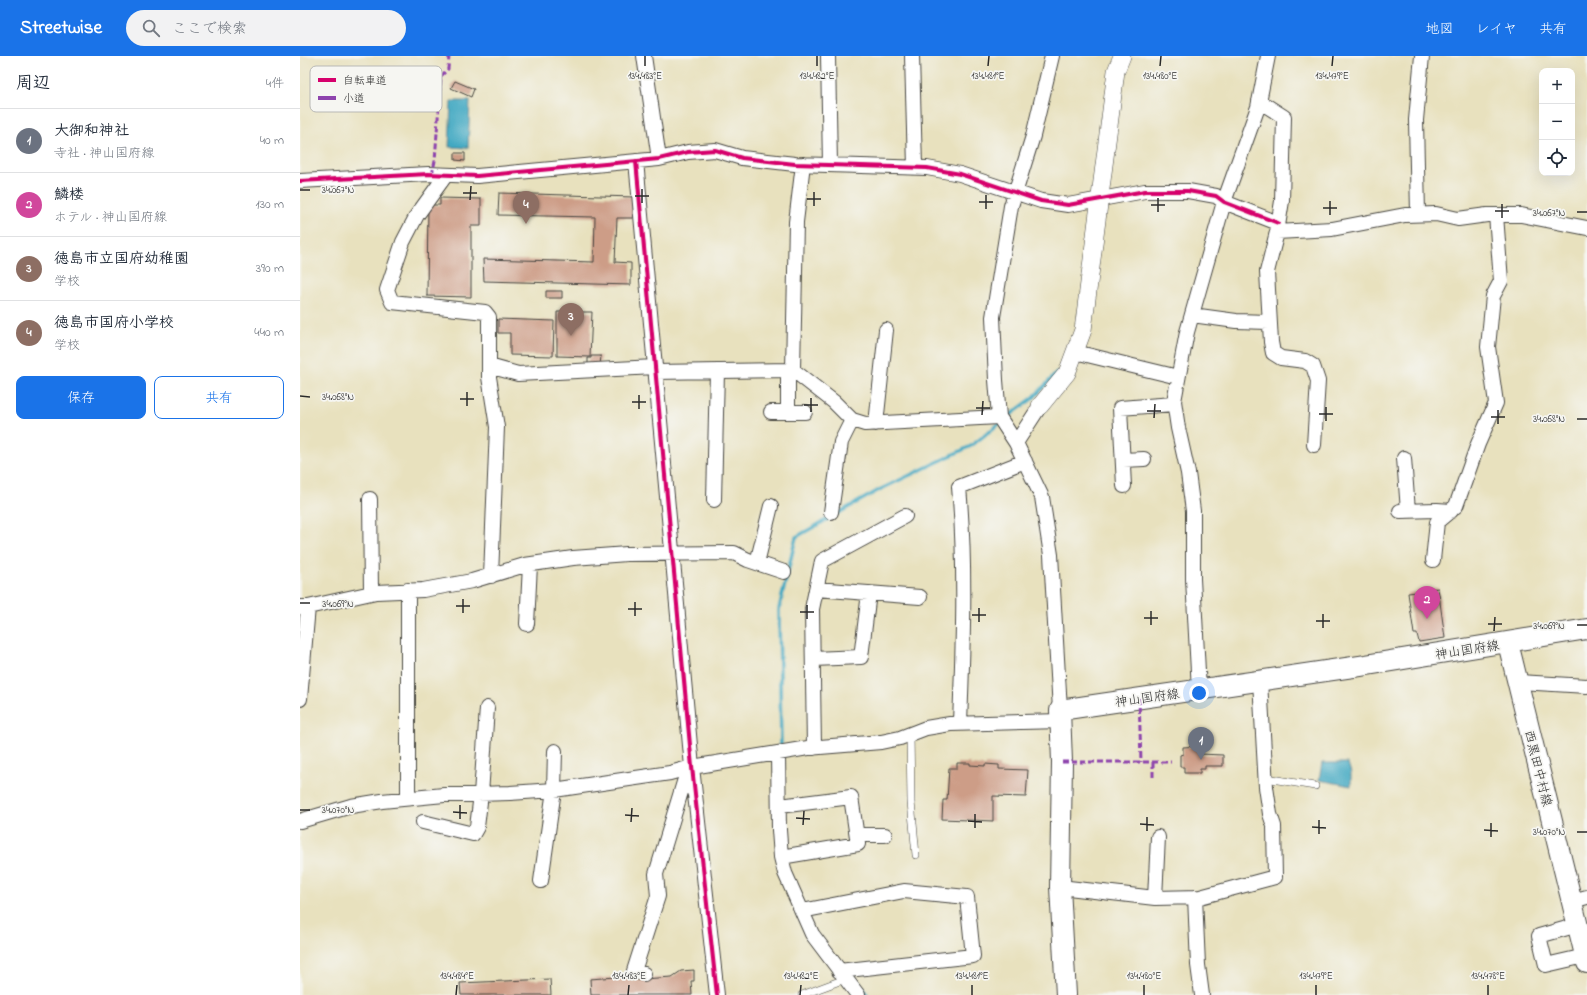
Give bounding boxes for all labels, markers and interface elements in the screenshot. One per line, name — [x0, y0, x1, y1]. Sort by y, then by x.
search box — [126, 10, 406, 46]
text: Streetwise — [20, 15, 102, 42]
icon: search — [140, 17, 162, 39]
text: ここで検索 — [172, 18, 247, 40]
text: 地図 — [1426, 19, 1454, 40]
text: レイヤ — [1476, 19, 1517, 40]
text: 共有 — [1539, 19, 1567, 40]
legend — [310, 66, 442, 112]
map controls — [1539, 68, 1575, 176]
button: + — [1539, 68, 1575, 104]
text: 134.483°E — [628, 69, 662, 84]
text: 134.482°E — [799, 69, 835, 84]
text: 134.481°E — [971, 69, 1005, 84]
text: 134.480°E — [1143, 69, 1177, 84]
text: 134.479°E — [1315, 69, 1349, 84]
text: 周辺 — [16, 71, 50, 96]
text: 自転車道 — [343, 73, 387, 89]
text: 4件 — [266, 74, 284, 93]
text: 小道 — [343, 91, 365, 107]
button: − — [1539, 104, 1575, 140]
text: 大御和神社 — [54, 120, 129, 142]
text: 1 — [27, 131, 31, 150]
text: 40 m — [260, 131, 284, 150]
button: locate — [1539, 140, 1575, 176]
text: 寺社 · 神山国府線 — [54, 144, 154, 163]
text: 34.067°N — [322, 183, 355, 198]
text: 鱗楼 — [54, 184, 84, 206]
pin: 4 — [513, 191, 539, 224]
text: 2 — [26, 195, 32, 214]
text: 130 m — [256, 195, 284, 214]
text: 34.067°N — [1533, 206, 1566, 221]
text: ホテル · 神山国府線 — [54, 208, 167, 227]
text: 徳島市立国府幼稚園 — [54, 248, 189, 270]
text: 3 — [26, 259, 32, 278]
text: 390 m — [256, 259, 284, 278]
text: 学校 — [54, 272, 80, 291]
pin: 3 — [558, 303, 584, 336]
text: 徳島市国府小学校 — [54, 312, 174, 334]
text: 4 — [26, 323, 32, 342]
text: 440 m — [254, 323, 284, 342]
text: 学校 — [54, 336, 80, 355]
button: 保存 — [16, 376, 146, 419]
button: 共有 — [154, 376, 284, 419]
text: 34.068°N — [322, 390, 354, 405]
text: 34.068°N — [1533, 412, 1565, 427]
pin: 2 — [1414, 586, 1440, 619]
text: 34.069°N — [322, 597, 354, 612]
text: 34.069°N — [1533, 619, 1565, 634]
street label: 神山国府線 — [1434, 636, 1502, 665]
your location — [1189, 683, 1209, 703]
street label: 神山国府線 — [1114, 684, 1182, 712]
pin: 1 — [1188, 727, 1214, 760]
street label: 西黒田中村線 — [1519, 728, 1556, 809]
text: 34.070°N — [322, 803, 354, 818]
text: 34.070°N — [1533, 825, 1565, 840]
text: 134.484°E — [440, 969, 474, 984]
text: 134.483°E — [612, 969, 646, 984]
text: 134.482°E — [783, 969, 819, 984]
text: 134.481°E — [955, 969, 989, 984]
text: 134.480°E — [1127, 969, 1161, 984]
text: 134.479°E — [1299, 969, 1333, 984]
text: 134.478°E — [1471, 969, 1505, 984]

